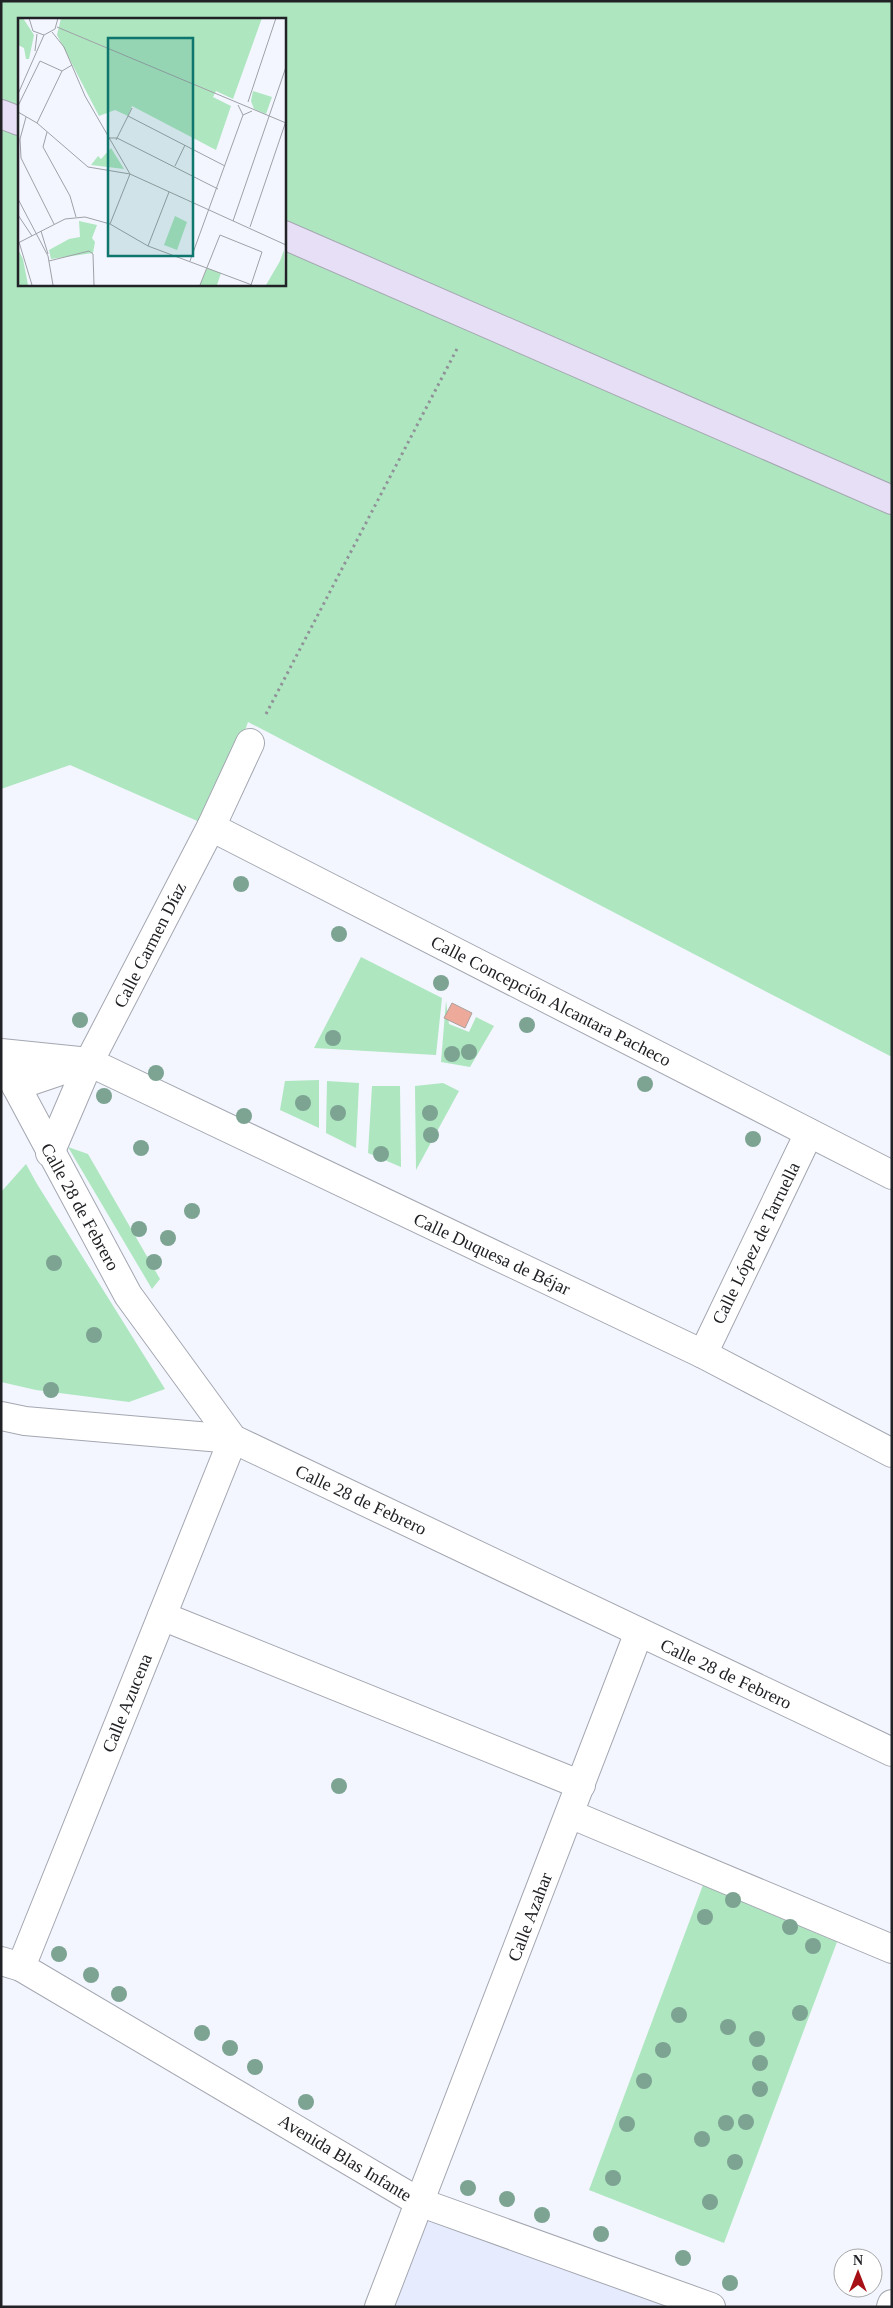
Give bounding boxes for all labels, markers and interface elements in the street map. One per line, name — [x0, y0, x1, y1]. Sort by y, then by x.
inset map — [18, 18, 285, 285]
street label: Calle Carmen Díaz — [110, 879, 190, 1011]
street label: Calle Concepción Alcantara Pacheco — [428, 932, 674, 1070]
street label: Calle 28 de Febrero — [37, 1140, 123, 1274]
street label: Calle López de Tarruella — [708, 1159, 804, 1327]
street label: Calle Duquesa de Béjar — [411, 1209, 573, 1299]
street label: Calle 28 de Febrero — [292, 1461, 430, 1539]
street label: Calle 28 de Febrero — [657, 1635, 795, 1713]
street label: Calle Azucena — [98, 1651, 156, 1755]
street label: Calle Azahar — [504, 1870, 556, 1964]
street label: Avenida Blas Infante — [275, 2110, 415, 2206]
north arrow — [833, 2248, 883, 2298]
text: N — [853, 2253, 863, 2268]

